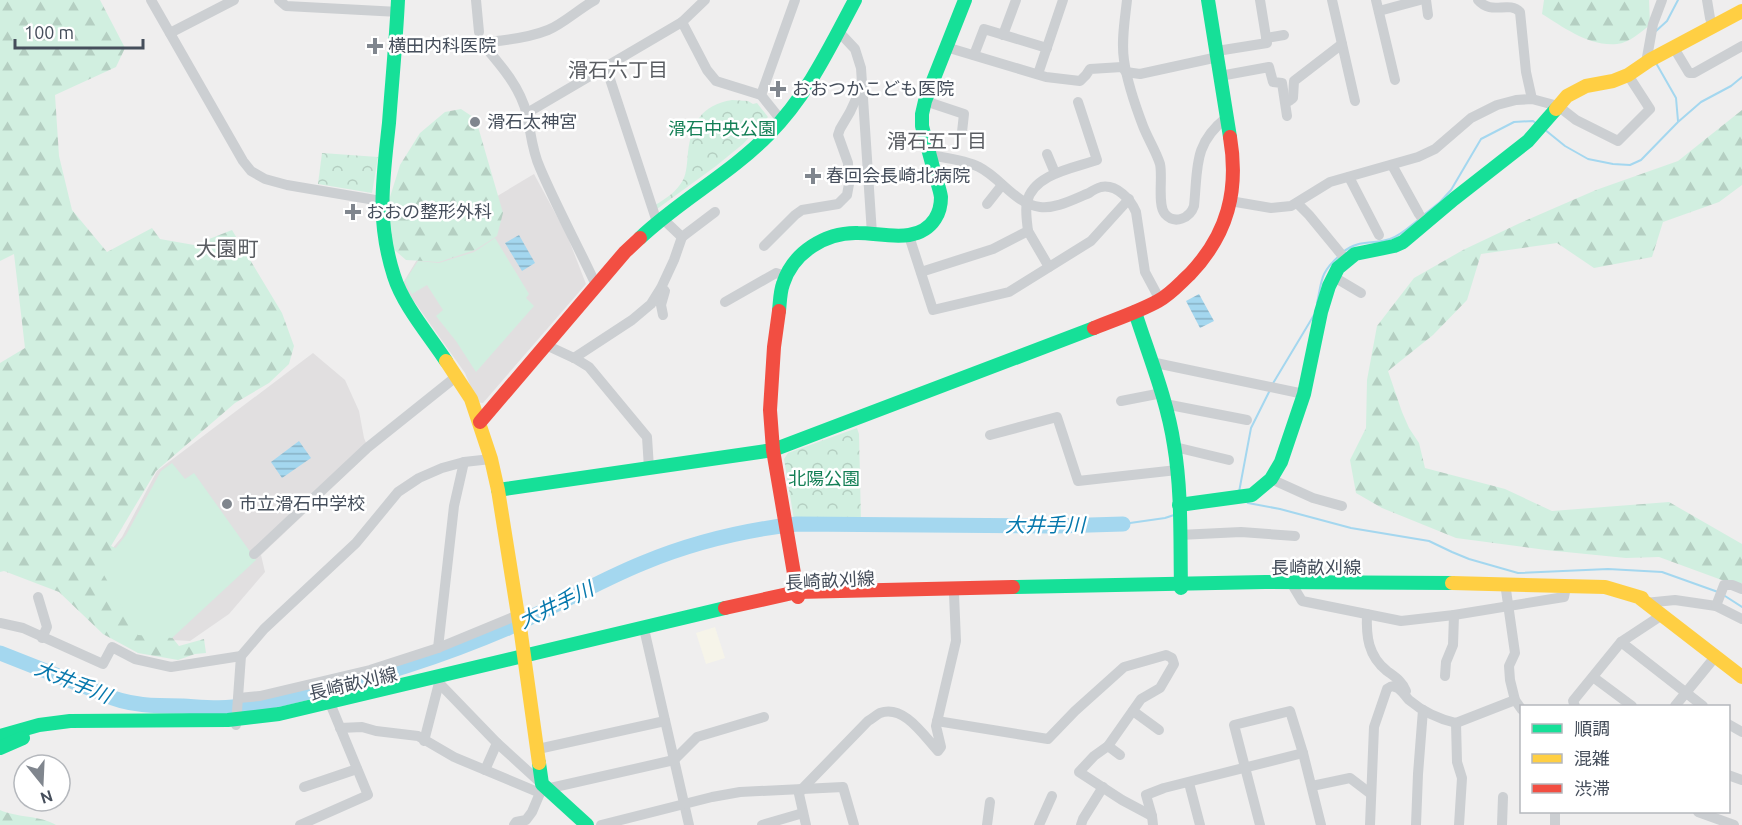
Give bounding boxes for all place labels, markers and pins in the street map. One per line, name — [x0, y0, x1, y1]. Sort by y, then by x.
place label: 横田内科医院 — [388, 35, 496, 55]
marker: 横田内科医院 — [366, 37, 384, 55]
place label: おおつかこども医院 — [792, 78, 954, 98]
marker: おおつかこども医院 — [769, 80, 787, 98]
place label: 滑石太神宮 — [487, 111, 577, 131]
marker: 滑石太神宮 — [468, 115, 482, 129]
place label: 春回会長崎北病院 — [826, 165, 970, 185]
marker: 春回会長崎北病院 — [804, 167, 822, 185]
place label: おおの整形外科 — [366, 201, 492, 221]
marker: おおの整形外科 — [344, 203, 362, 221]
place label: 市立滑石中学校 — [239, 493, 365, 513]
marker: 市立滑石中学校 — [220, 497, 234, 511]

